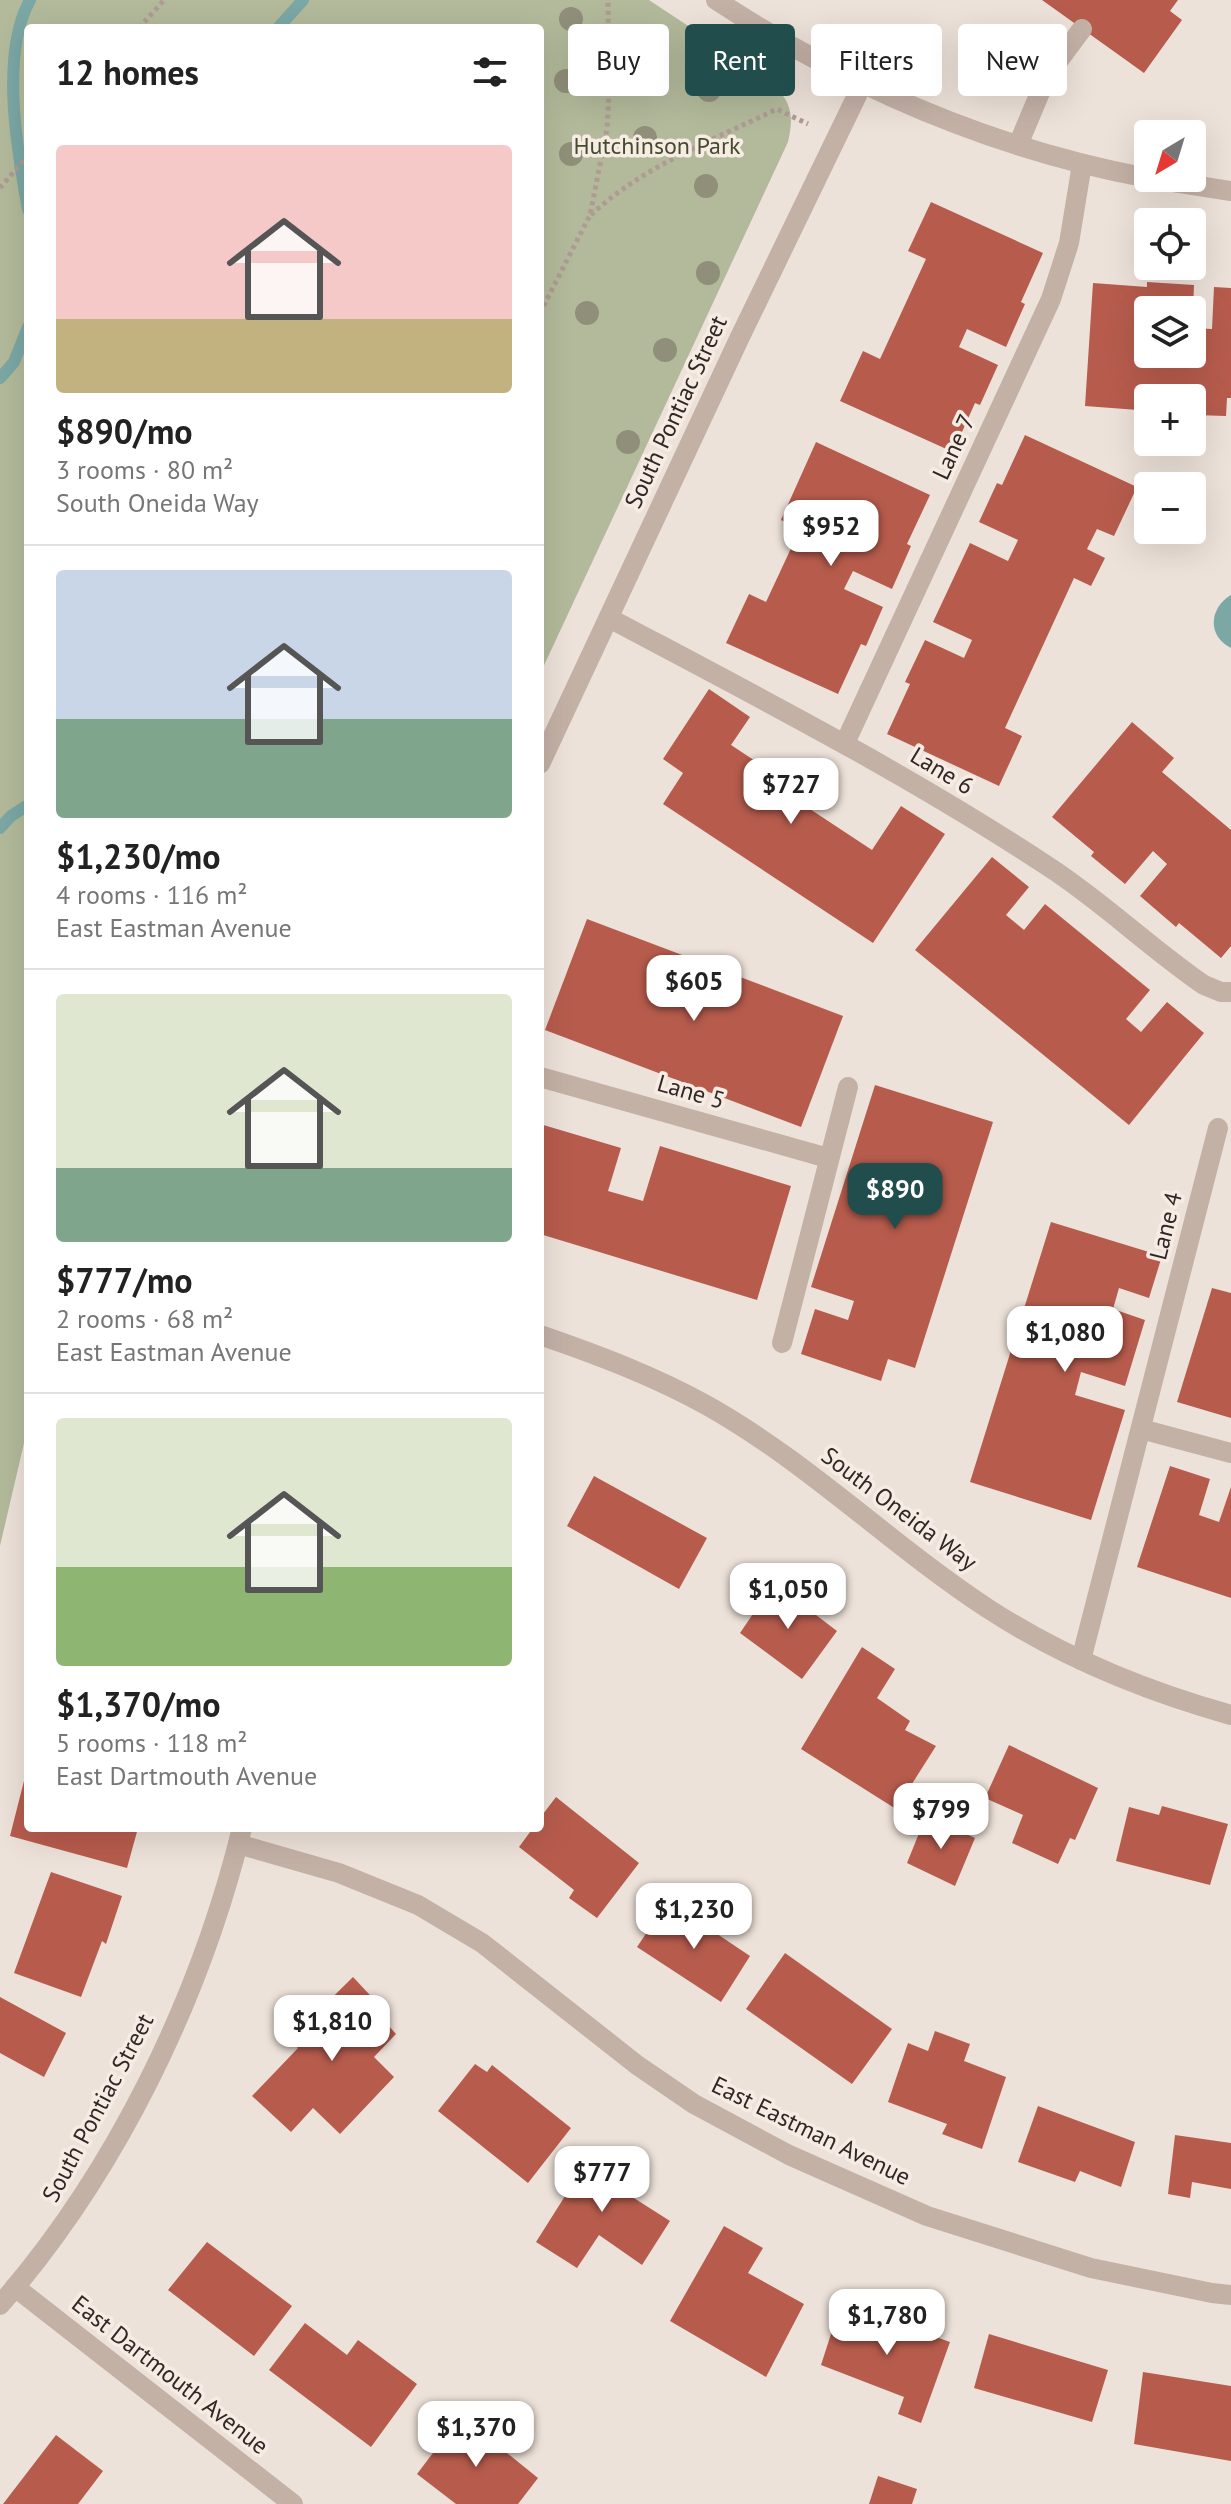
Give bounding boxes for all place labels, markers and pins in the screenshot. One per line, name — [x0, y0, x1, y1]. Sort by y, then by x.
pin: $952 — [784, 500, 878, 568]
pin: $727 — [744, 758, 838, 826]
pin: $605 — [647, 955, 741, 1023]
pin: $890 — [848, 1163, 942, 1231]
pin: $1,080 — [1000, 1306, 1130, 1374]
pin: $1,050 — [723, 1563, 853, 1631]
pin: $799 — [894, 1783, 988, 1851]
pin: $1,230 — [629, 1883, 759, 1951]
pin: $1,810 — [267, 1995, 397, 2063]
pin: $777 — [555, 2146, 649, 2214]
pin: $1,780 — [822, 2289, 952, 2357]
pin: $1,370 — [411, 2401, 541, 2469]

